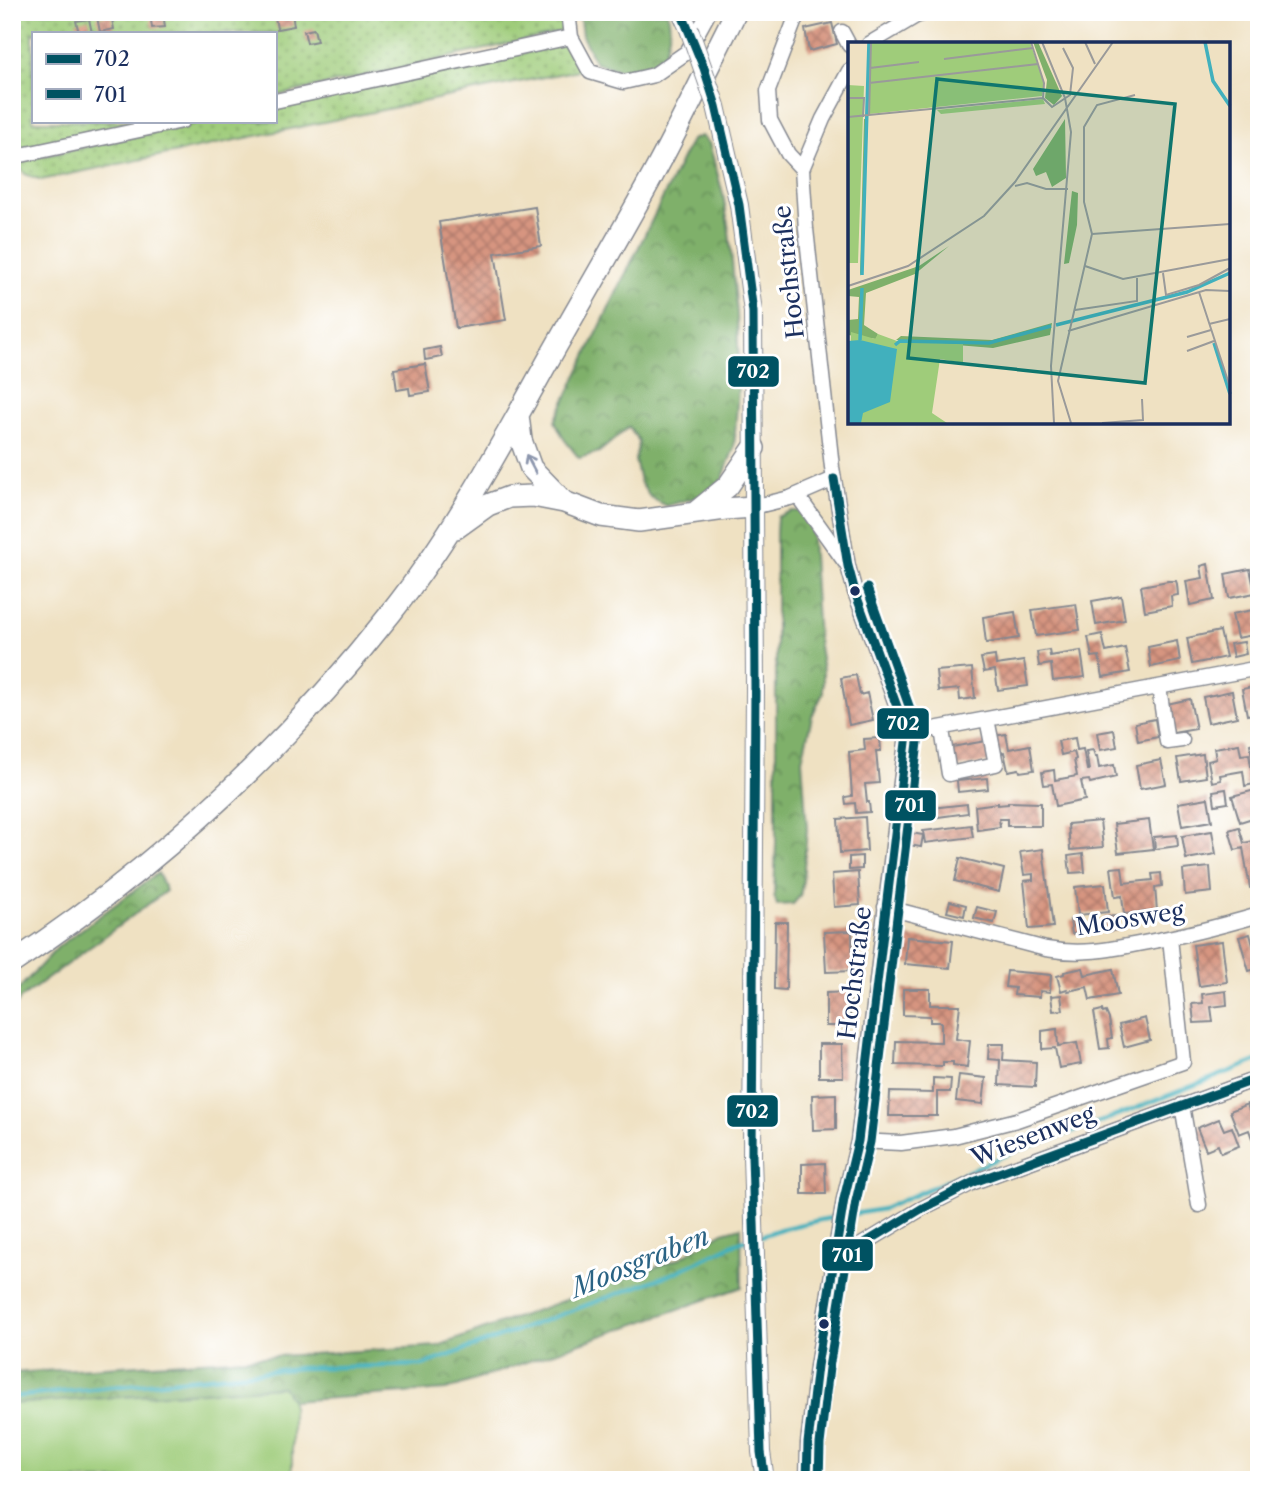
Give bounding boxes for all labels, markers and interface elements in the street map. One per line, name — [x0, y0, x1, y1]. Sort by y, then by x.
legend — [32, 32, 276, 122]
inset map — [848, 42, 1229, 424]
text: 702 — [94, 46, 130, 71]
text: 701 — [94, 82, 127, 107]
street label: Hochstraße — [767, 204, 810, 340]
line badge: 702 — [727, 355, 780, 388]
text: 702 — [736, 360, 770, 383]
one-way arrow — [524, 454, 538, 474]
unlabelled marker — [848, 584, 862, 598]
line badge: 702 — [876, 707, 930, 740]
text: 702 — [886, 712, 920, 735]
line badge: 701 — [884, 789, 937, 822]
text: 701 — [895, 794, 926, 817]
street label: Moosweg — [1074, 896, 1186, 941]
street label: Hochstraße — [832, 905, 877, 1041]
line badge: 702 — [726, 1094, 779, 1128]
street label: Wiesenweg — [966, 1098, 1099, 1173]
text: 702 — [735, 1100, 769, 1123]
water label: Moosgraben — [564, 1220, 714, 1305]
line badge: 701 — [821, 1238, 874, 1272]
text: 701 — [832, 1244, 863, 1267]
unlabelled marker — [817, 1317, 831, 1331]

